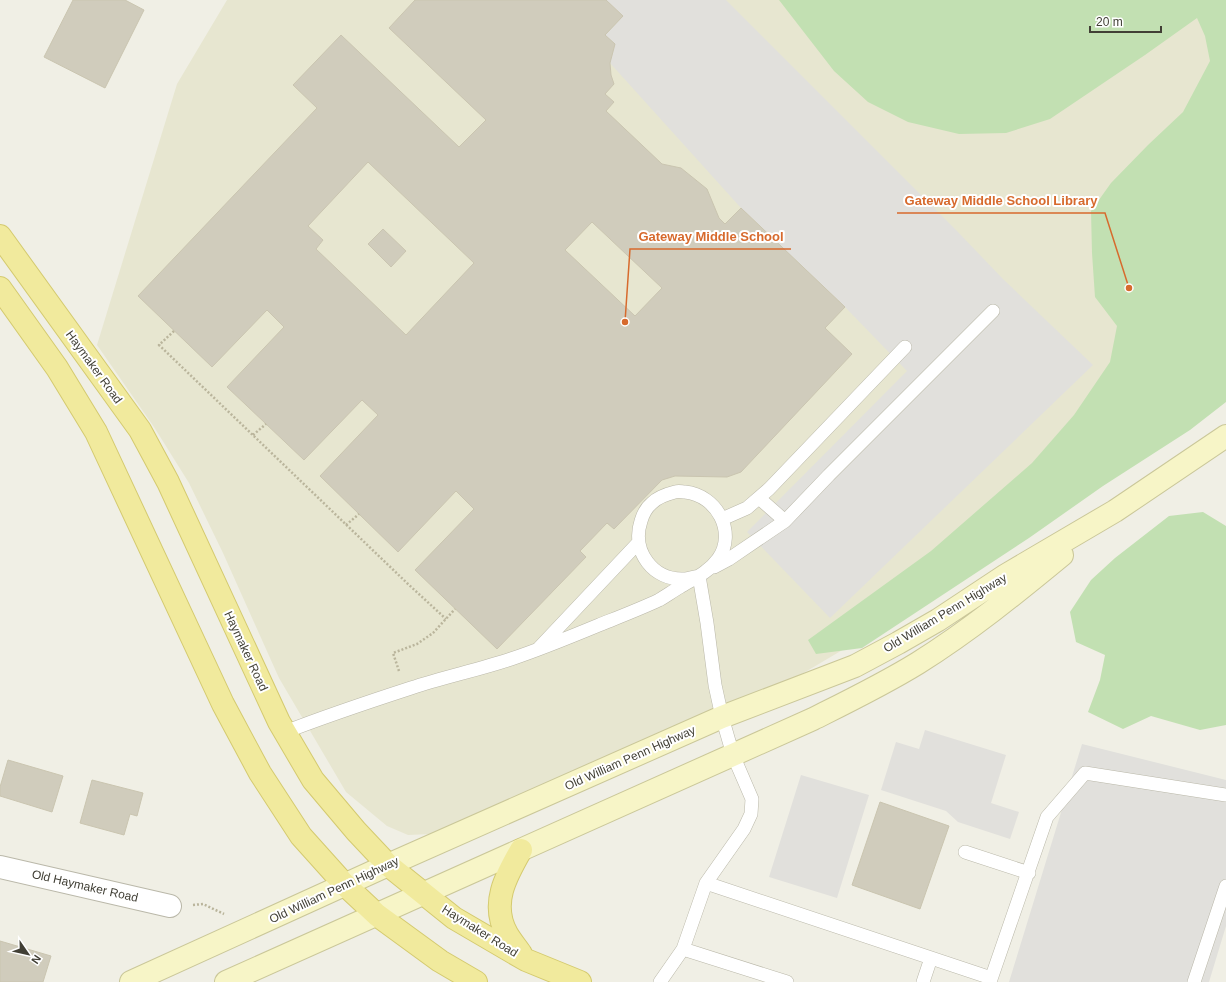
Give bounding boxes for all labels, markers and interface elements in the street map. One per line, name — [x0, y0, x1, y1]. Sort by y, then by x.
scale bar — [1090, 8, 1161, 34]
text: 20 m — [1096, 15, 1123, 29]
callout: Gateway Middle School Library — [897, 188, 1105, 213]
text: Gateway Middle School Library — [905, 193, 1098, 208]
callout: Gateway Middle School — [630, 224, 791, 249]
text: Gateway Middle School — [638, 229, 784, 244]
street label: Haymaker Road — [63, 328, 125, 406]
street label: Old William Penn Highway — [881, 571, 1009, 655]
street label: Haymaker Road — [221, 609, 271, 693]
street label: Old William Penn Highway — [563, 723, 697, 793]
street label: Old William Penn Highway — [267, 854, 401, 926]
street label: Old Haymaker Road — [30, 867, 140, 905]
street label: Haymaker Road — [440, 902, 520, 960]
north arrow — [8, 934, 48, 974]
text: N — [29, 953, 43, 966]

